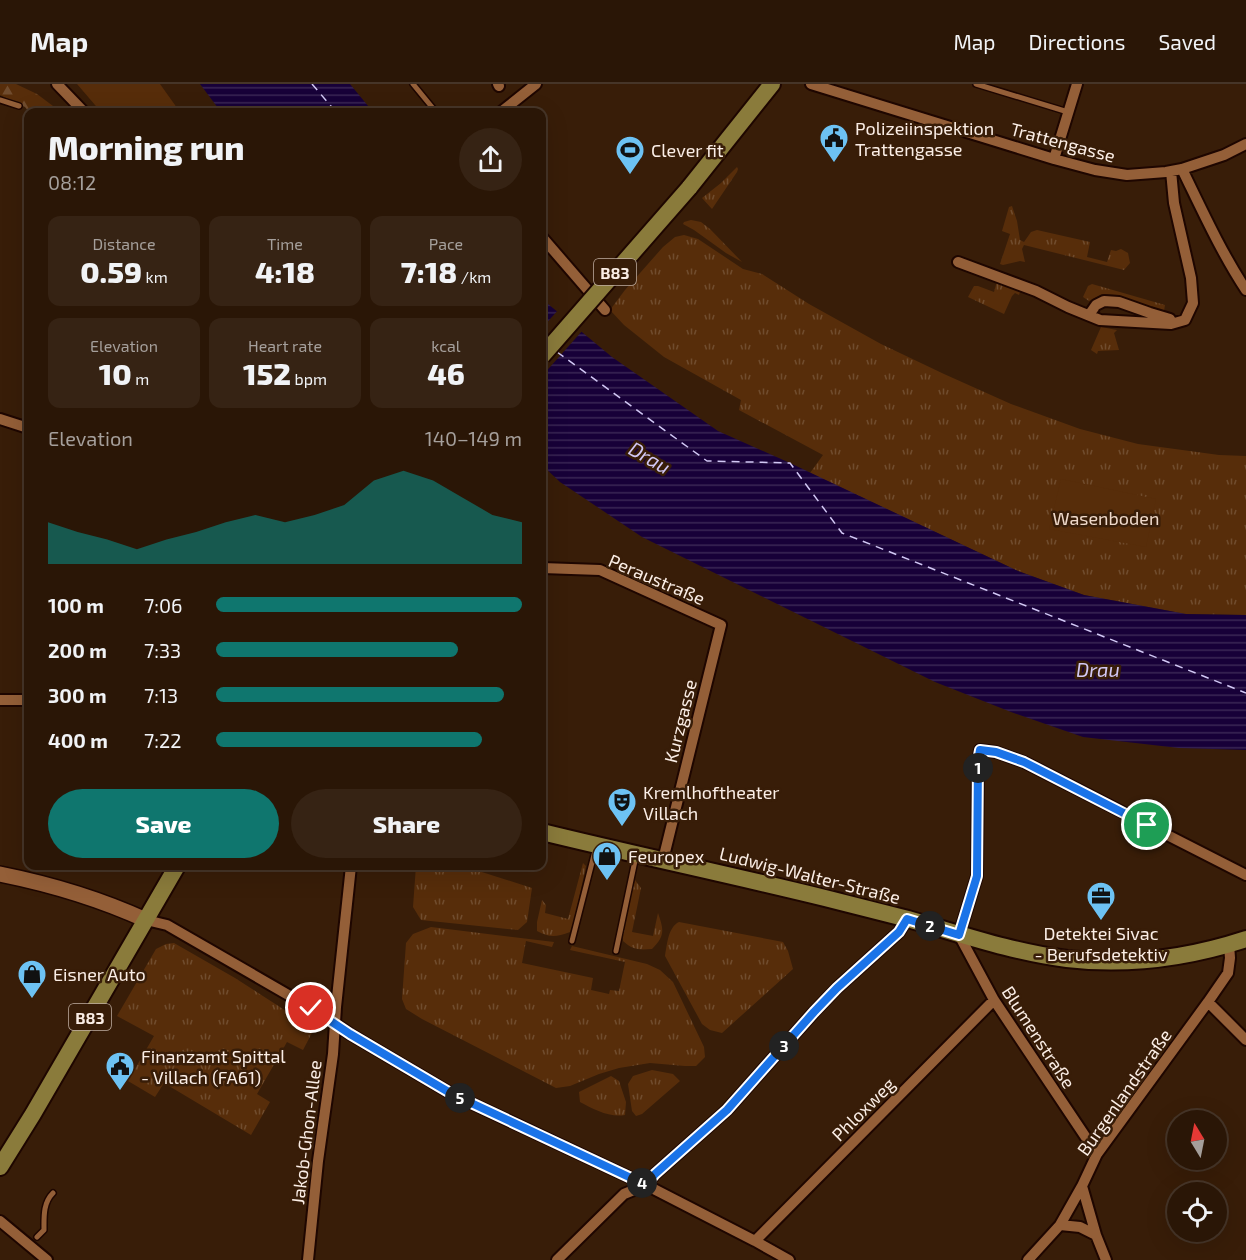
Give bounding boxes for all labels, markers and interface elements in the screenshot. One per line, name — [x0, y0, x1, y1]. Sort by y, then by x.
text: Map — [30, 24, 88, 58]
text: Map — [953, 29, 996, 54]
text: Directions — [1029, 29, 1125, 54]
text: Saved — [1158, 29, 1216, 54]
place label: Polizeiinspektion Trattengasse — [855, 117, 994, 160]
street label: Trattengasse — [1008, 117, 1118, 167]
public building icon: Polizeiinspektion Trattengasse — [818, 122, 850, 164]
text: Morning run — [48, 127, 245, 167]
button: share — [459, 128, 522, 191]
sports icon: Clever fit — [614, 134, 646, 176]
place label: Clever fit — [651, 139, 724, 161]
text: 08:12 — [48, 170, 96, 194]
text: Distance — [92, 234, 156, 253]
text: Time — [267, 234, 303, 253]
text: Pace — [429, 234, 463, 253]
text: 0.59 — [80, 253, 142, 289]
text: 4:18 — [255, 253, 315, 289]
text: 7:18 — [401, 253, 457, 289]
road number: B83 — [594, 259, 636, 285]
text: km — [142, 267, 168, 286]
text: /km — [457, 267, 491, 286]
text: Elevation — [90, 336, 158, 355]
text: Heart rate — [248, 336, 322, 355]
text: kcal — [431, 336, 461, 355]
text: 10 — [99, 355, 132, 391]
text: 152 — [243, 355, 291, 391]
text: 46 — [427, 355, 465, 391]
text: m — [132, 369, 149, 388]
text: bpm — [291, 369, 327, 388]
text: Elevation — [48, 426, 133, 450]
text: 140–149 m — [425, 426, 522, 450]
water label: Drau — [625, 436, 675, 478]
park label: Wasenboden — [1053, 507, 1159, 529]
street label: Peraustraße — [606, 549, 708, 609]
text: 100 m — [48, 593, 104, 617]
text: 7:06 — [144, 593, 182, 617]
text: 200 m — [48, 638, 107, 662]
text: 7:33 — [144, 638, 181, 662]
water label: Drau — [1076, 657, 1120, 681]
street label: Kurzgasse — [659, 677, 701, 765]
text: 300 m — [48, 683, 107, 707]
text: 7:13 — [144, 683, 178, 707]
text: 400 m — [48, 728, 108, 752]
text: 7:22 — [144, 728, 181, 752]
pin: 1 — [963, 753, 993, 783]
text: 1 — [975, 758, 981, 777]
place label: Kremlhoftheater Villach — [643, 781, 780, 824]
theatre icon: Kremlhoftheater Villach — [606, 786, 638, 828]
button: Save — [48, 789, 279, 858]
button: Share — [291, 789, 522, 858]
pin — [1121, 799, 1172, 850]
icon: arrive — [1130, 808, 1163, 841]
shop icon: Feuropex — [591, 840, 623, 882]
street label: Ludwig-Walter-Straße — [717, 842, 903, 908]
place label: Feuropex — [628, 845, 705, 867]
office icon: Detektei Sivac - Berufsdetektiv — [1085, 880, 1117, 922]
pin: 2 — [915, 911, 945, 941]
text: 2 — [925, 916, 935, 935]
place label: Detektei Sivac - Berufsdetektiv — [1035, 922, 1168, 965]
shop icon: Eisner Auto — [16, 958, 48, 1000]
place label: Eisner Auto — [53, 963, 146, 985]
pin — [285, 982, 336, 1033]
street label: Blumenstraße — [998, 982, 1080, 1092]
icon: check — [294, 991, 327, 1024]
road number: B83 — [69, 1004, 111, 1030]
street label: Burgenlandstraße — [1072, 1024, 1176, 1160]
pin: 3 — [769, 1031, 799, 1061]
text: 3 — [779, 1036, 789, 1055]
place label: Finanzamt Spittal - Villach (FA61) — [141, 1045, 286, 1088]
public building icon: Finanzamt Spittal - Villach (FA61) — [104, 1050, 136, 1092]
street label: Jakob-Ghon-Allee — [286, 1059, 326, 1205]
street label: Phloxweg — [827, 1073, 899, 1145]
pin: 5 — [445, 1083, 475, 1113]
text: 5 — [456, 1088, 464, 1107]
north arrow — [1167, 1110, 1227, 1170]
map controls — [1167, 1110, 1227, 1242]
pin: 4 — [627, 1168, 657, 1198]
text: 4 — [637, 1173, 647, 1192]
button: locate — [1167, 1182, 1227, 1242]

